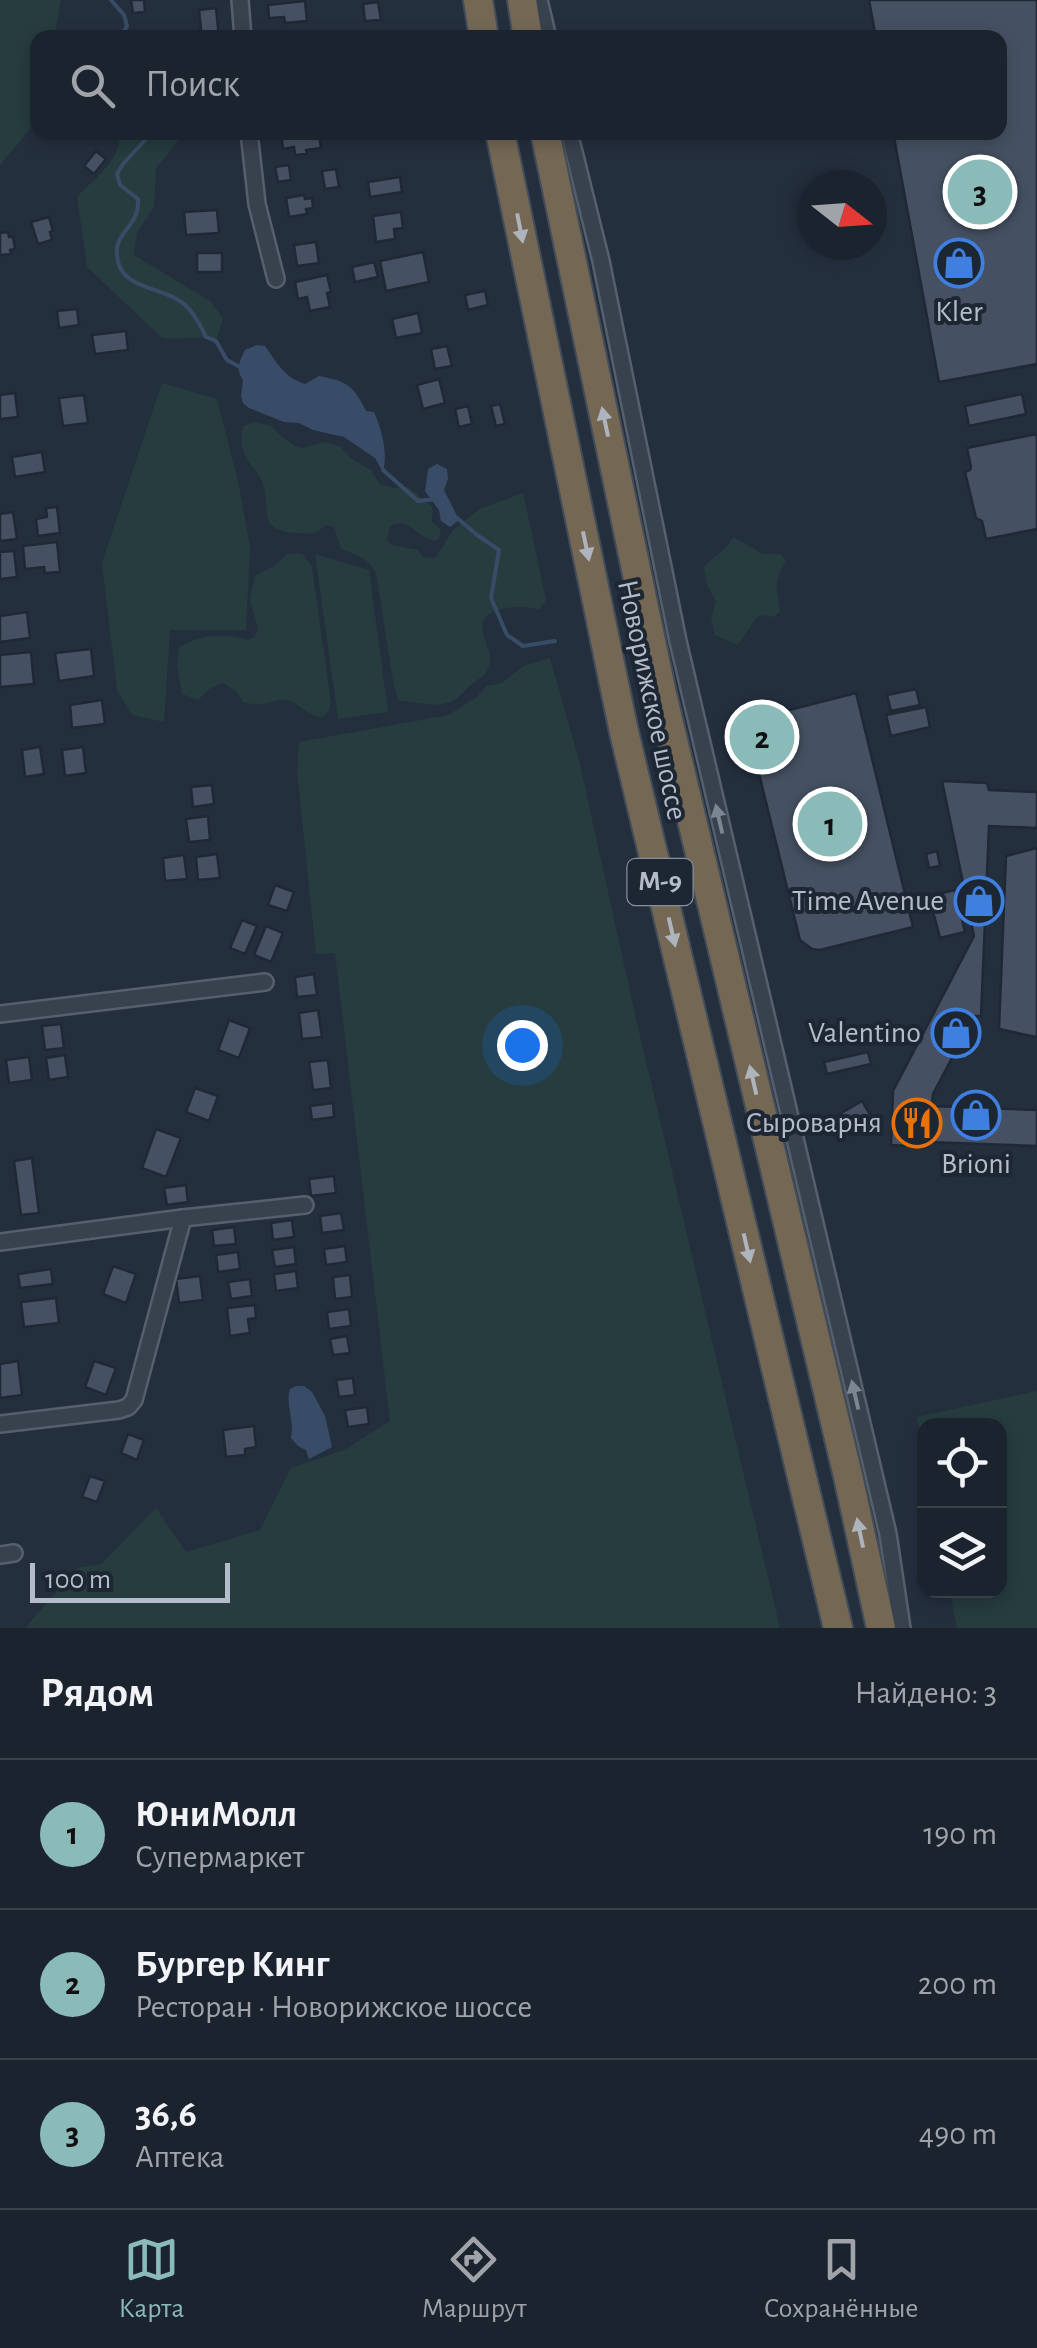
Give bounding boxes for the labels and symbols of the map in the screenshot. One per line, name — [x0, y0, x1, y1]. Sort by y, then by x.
pin: 3 — [948, 154, 1012, 230]
north arrow — [797, 170, 887, 260]
one-way arrow — [512, 213, 528, 244]
shop icon: Kler — [933, 237, 985, 289]
place label: Kler — [935, 297, 983, 327]
one-way arrow — [596, 406, 612, 437]
one-way arrow — [578, 531, 594, 562]
street label: Новорижское шоссе — [612, 577, 692, 823]
pin: 2 — [730, 700, 794, 774]
pin: 1 — [798, 786, 862, 862]
one-way arrow — [711, 803, 726, 834]
road number: М-9 — [628, 859, 692, 905]
shop icon: Time Avenue — [953, 875, 1005, 927]
place label: Time Avenue — [792, 886, 944, 916]
one-way arrow — [665, 917, 680, 948]
shop icon: Valentino — [930, 1007, 982, 1059]
place label: Valentino — [808, 1018, 921, 1048]
your location — [497, 1020, 548, 1071]
one-way arrow — [745, 1064, 760, 1095]
shop icon: Brioni — [950, 1089, 1002, 1141]
restaurant icon: Сыроварня — [891, 1097, 943, 1149]
place label: Сыроварня — [745, 1108, 882, 1138]
place label: Brioni — [941, 1149, 1011, 1179]
one-way arrow — [740, 1233, 755, 1264]
one-way arrow — [847, 1379, 862, 1410]
one-way arrow — [852, 1517, 868, 1548]
scale bar — [30, 1558, 230, 1602]

